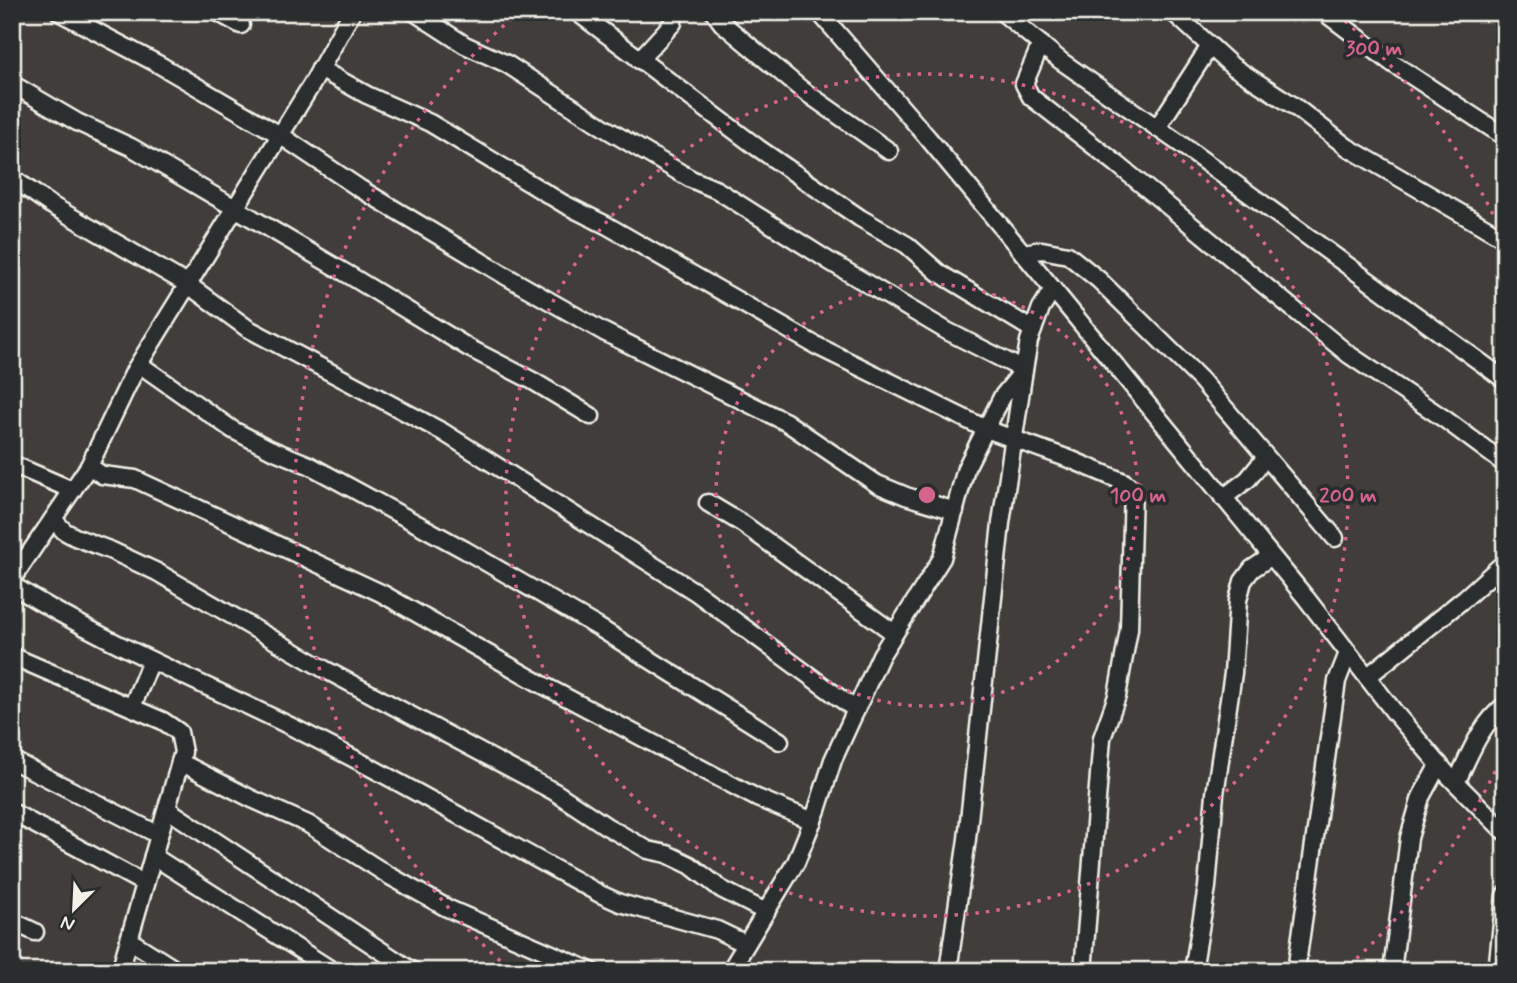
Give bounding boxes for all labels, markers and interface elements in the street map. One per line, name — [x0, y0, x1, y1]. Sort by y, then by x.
text: 300 m — [1346, 35, 1403, 63]
text: 100 m — [1110, 482, 1166, 510]
text: 200 m — [1319, 482, 1377, 510]
centre of rings — [915, 483, 939, 507]
north arrow — [38, 874, 108, 944]
text: N — [57, 909, 79, 937]

